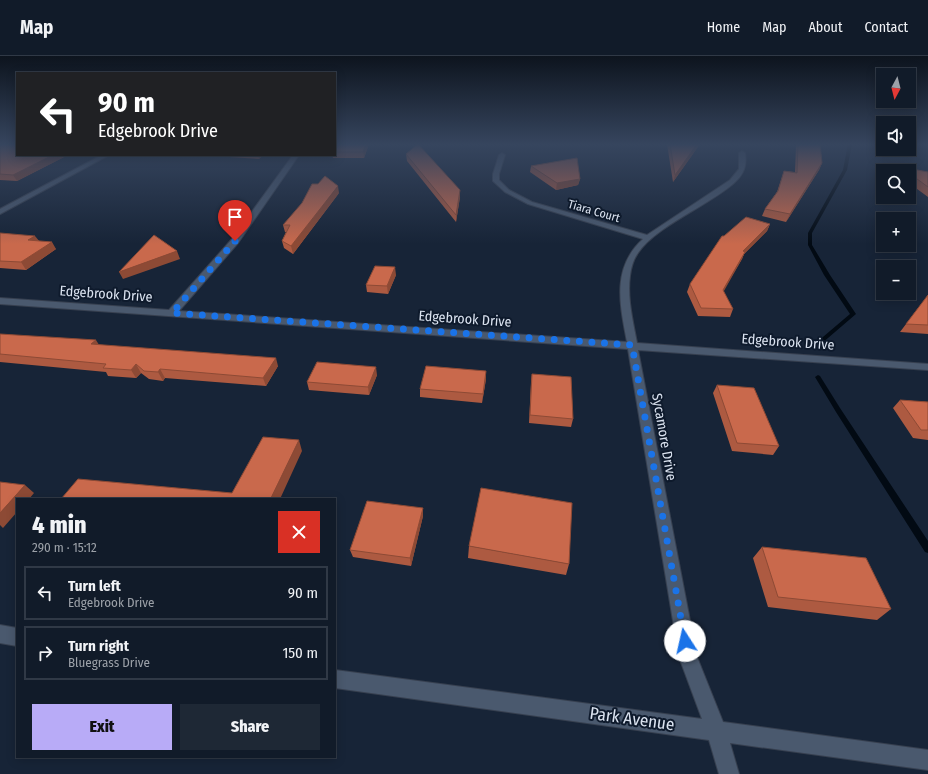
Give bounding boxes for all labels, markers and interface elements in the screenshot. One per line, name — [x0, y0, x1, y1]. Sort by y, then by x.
text: Map — [20, 16, 53, 39]
text: Home — [707, 19, 740, 36]
text: Map — [762, 19, 786, 36]
text: About — [808, 19, 843, 36]
text: Contact — [865, 19, 908, 36]
north arrow — [876, 68, 916, 108]
map controls — [876, 68, 916, 300]
text: 90 m — [98, 86, 155, 119]
icon: left — [32, 88, 84, 140]
button: sound — [876, 116, 916, 156]
text: Edgebrook Drive — [98, 120, 218, 142]
button: search — [876, 164, 916, 204]
street label: Tiara Court — [566, 197, 622, 225]
pin — [218, 200, 252, 241]
icon: arrive — [224, 206, 246, 228]
button: + — [876, 212, 916, 252]
button: − — [876, 260, 916, 300]
street label: Edgebrook Drive — [59, 282, 153, 306]
street label: Edgebrook Drive — [418, 307, 512, 331]
street label: Edgebrook Drive — [741, 330, 835, 354]
street label: Sycamore Drive — [648, 392, 680, 482]
text: 4 min — [32, 511, 86, 539]
button: close — [278, 511, 320, 553]
text: 290 m · 15:12 — [32, 540, 97, 555]
text: Turn left — [68, 577, 121, 595]
icon: left — [34, 582, 56, 604]
text: 90 m — [288, 584, 318, 602]
text: Edgebrook Drive — [68, 595, 155, 610]
position arrow — [664, 620, 706, 662]
text: Turn right — [68, 637, 129, 655]
icon: right — [34, 642, 56, 664]
text: 150 m — [282, 644, 318, 662]
text: Bluegrass Drive — [68, 655, 150, 670]
street label: Park Avenue — [588, 703, 676, 735]
button: Exit — [32, 704, 172, 750]
button: Share — [180, 704, 320, 750]

